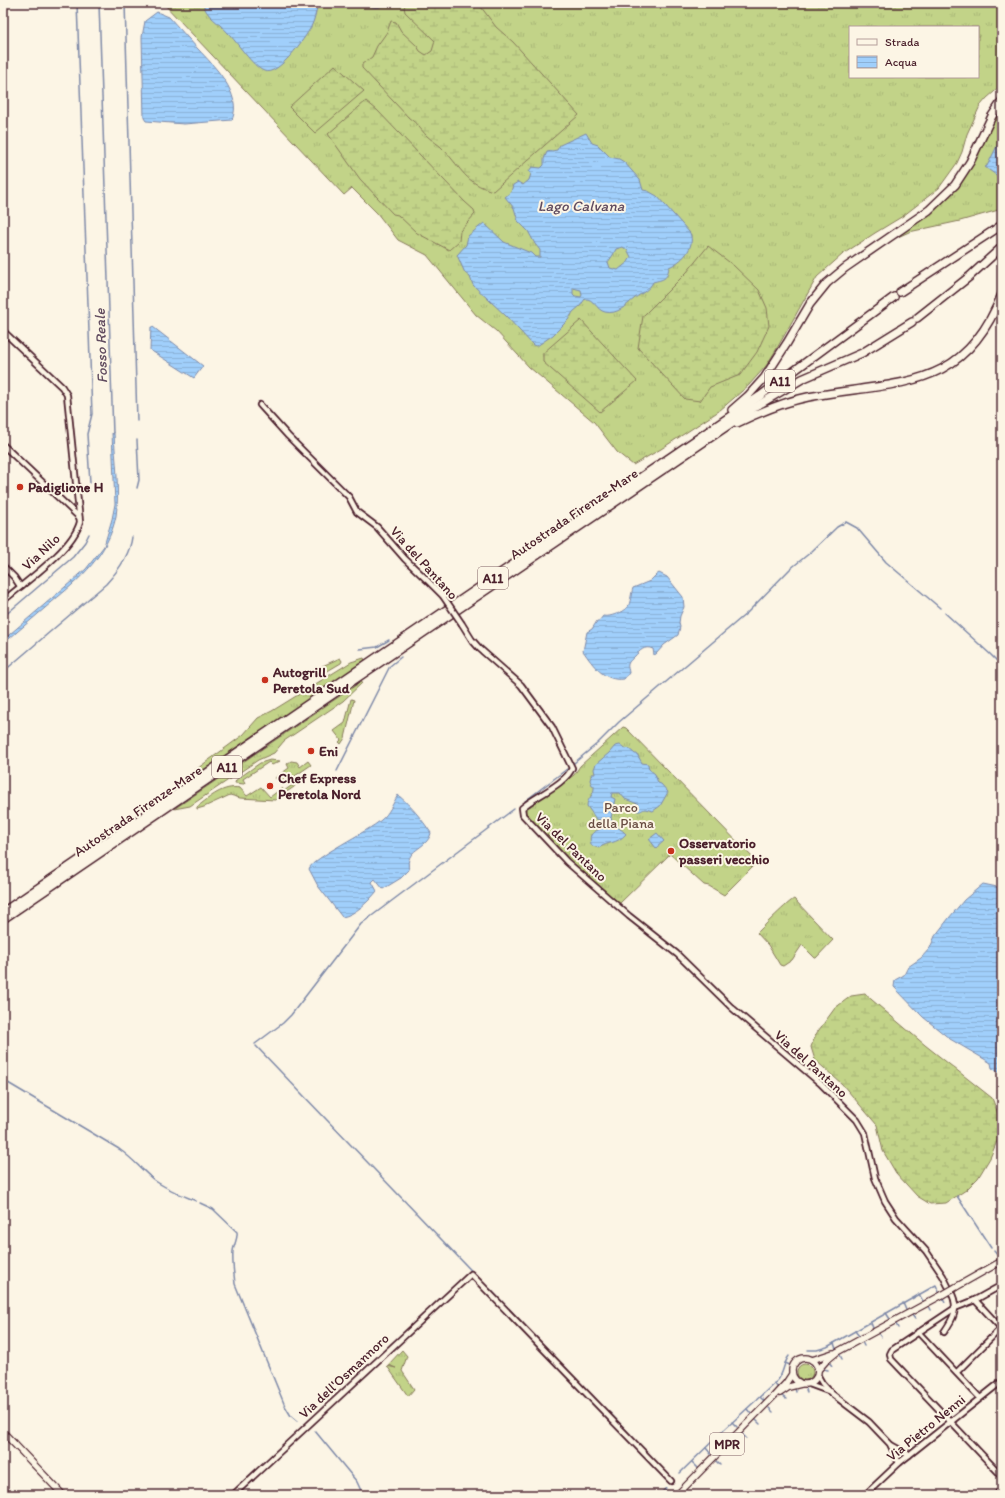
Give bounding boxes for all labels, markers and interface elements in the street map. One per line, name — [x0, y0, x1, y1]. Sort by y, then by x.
legend — [849, 26, 979, 78]
text: Strada — [885, 35, 920, 49]
text: Acqua — [885, 55, 917, 69]
water label: Lago Calvana — [538, 197, 625, 215]
water label: Fosso Reale — [91, 307, 111, 384]
road number: A11 — [765, 370, 795, 392]
street label: Autostrada Firenze-Mare — [507, 465, 642, 563]
place label: Padiglione H — [28, 479, 103, 496]
marker: Padiglione H — [15, 482, 25, 492]
street label: Via del Pantano — [387, 523, 461, 603]
street label: Via Nilo — [18, 530, 64, 574]
road number: A11 — [478, 567, 508, 589]
place label: Autogrill Peretola Sud — [272, 664, 350, 697]
marker: Autogrill Peretola Sud — [260, 675, 270, 685]
place label: Eni — [319, 743, 338, 760]
marker: Eni — [306, 746, 316, 756]
road number: A11 — [212, 756, 242, 778]
street label: Autostrada Firenze-Mare — [71, 762, 206, 860]
place label: Chef Express Peretola Nord — [278, 770, 361, 803]
marker: Chef Express Peretola Nord — [265, 781, 275, 791]
park label: Parco della Piana — [588, 799, 654, 832]
street label: Via del Pantano — [532, 809, 610, 885]
place label: Osservatorio passeri vecchio — [678, 835, 769, 868]
marker: Osservatorio passeri vecchio — [666, 846, 676, 856]
street label: Via del Pantano — [771, 1027, 851, 1101]
street label: Via dell'Osmannoro — [295, 1330, 393, 1422]
street label: Via Pietro Nenni — [883, 1391, 969, 1465]
road number: MPR — [710, 1433, 744, 1455]

